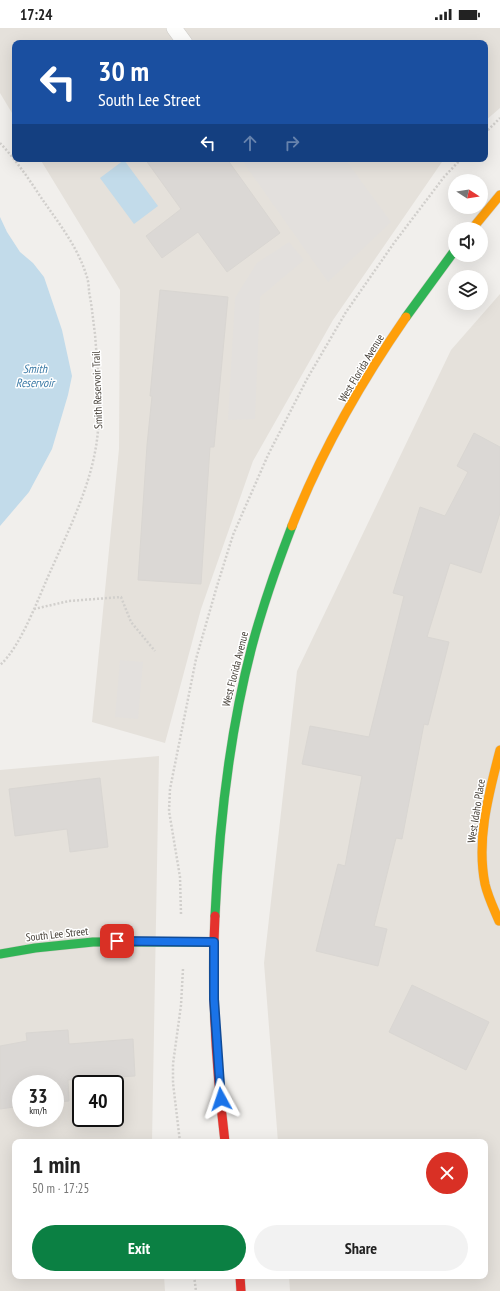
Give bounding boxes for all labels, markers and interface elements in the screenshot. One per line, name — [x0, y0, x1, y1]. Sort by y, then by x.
text: 17:24 — [20, 5, 52, 24]
text: 30 m — [98, 52, 149, 89]
icon: left — [32, 56, 84, 108]
text: South Lee Street — [98, 88, 200, 111]
icon: left — [197, 132, 219, 154]
icon: ahead — [239, 132, 261, 154]
icon: right — [281, 132, 303, 154]
north arrow — [448, 174, 488, 214]
map controls — [448, 174, 488, 310]
button: sound — [448, 222, 488, 262]
button: layers — [448, 270, 488, 310]
street label: West Florida Avenue — [335, 331, 387, 405]
street label: Smith Reservoir Trail — [89, 350, 105, 429]
water label: Smith Reservoir — [16, 361, 56, 390]
street label: West Florida Avenue — [219, 630, 251, 708]
street label: West Idaho Place — [464, 778, 488, 844]
street label: South Lee Street — [25, 924, 89, 944]
pin — [100, 924, 134, 958]
icon: arrive — [106, 930, 128, 952]
speed limit sign: 40 — [72, 1075, 124, 1127]
position arrow — [200, 1078, 242, 1120]
text: 33 — [28, 1083, 48, 1109]
text: km/h — [29, 1104, 47, 1117]
text: 1 min — [32, 1149, 80, 1180]
button: close — [426, 1152, 468, 1194]
text: 50 m · 17:25 — [32, 1180, 89, 1197]
button: Exit — [32, 1225, 246, 1271]
button: Share — [254, 1225, 468, 1271]

